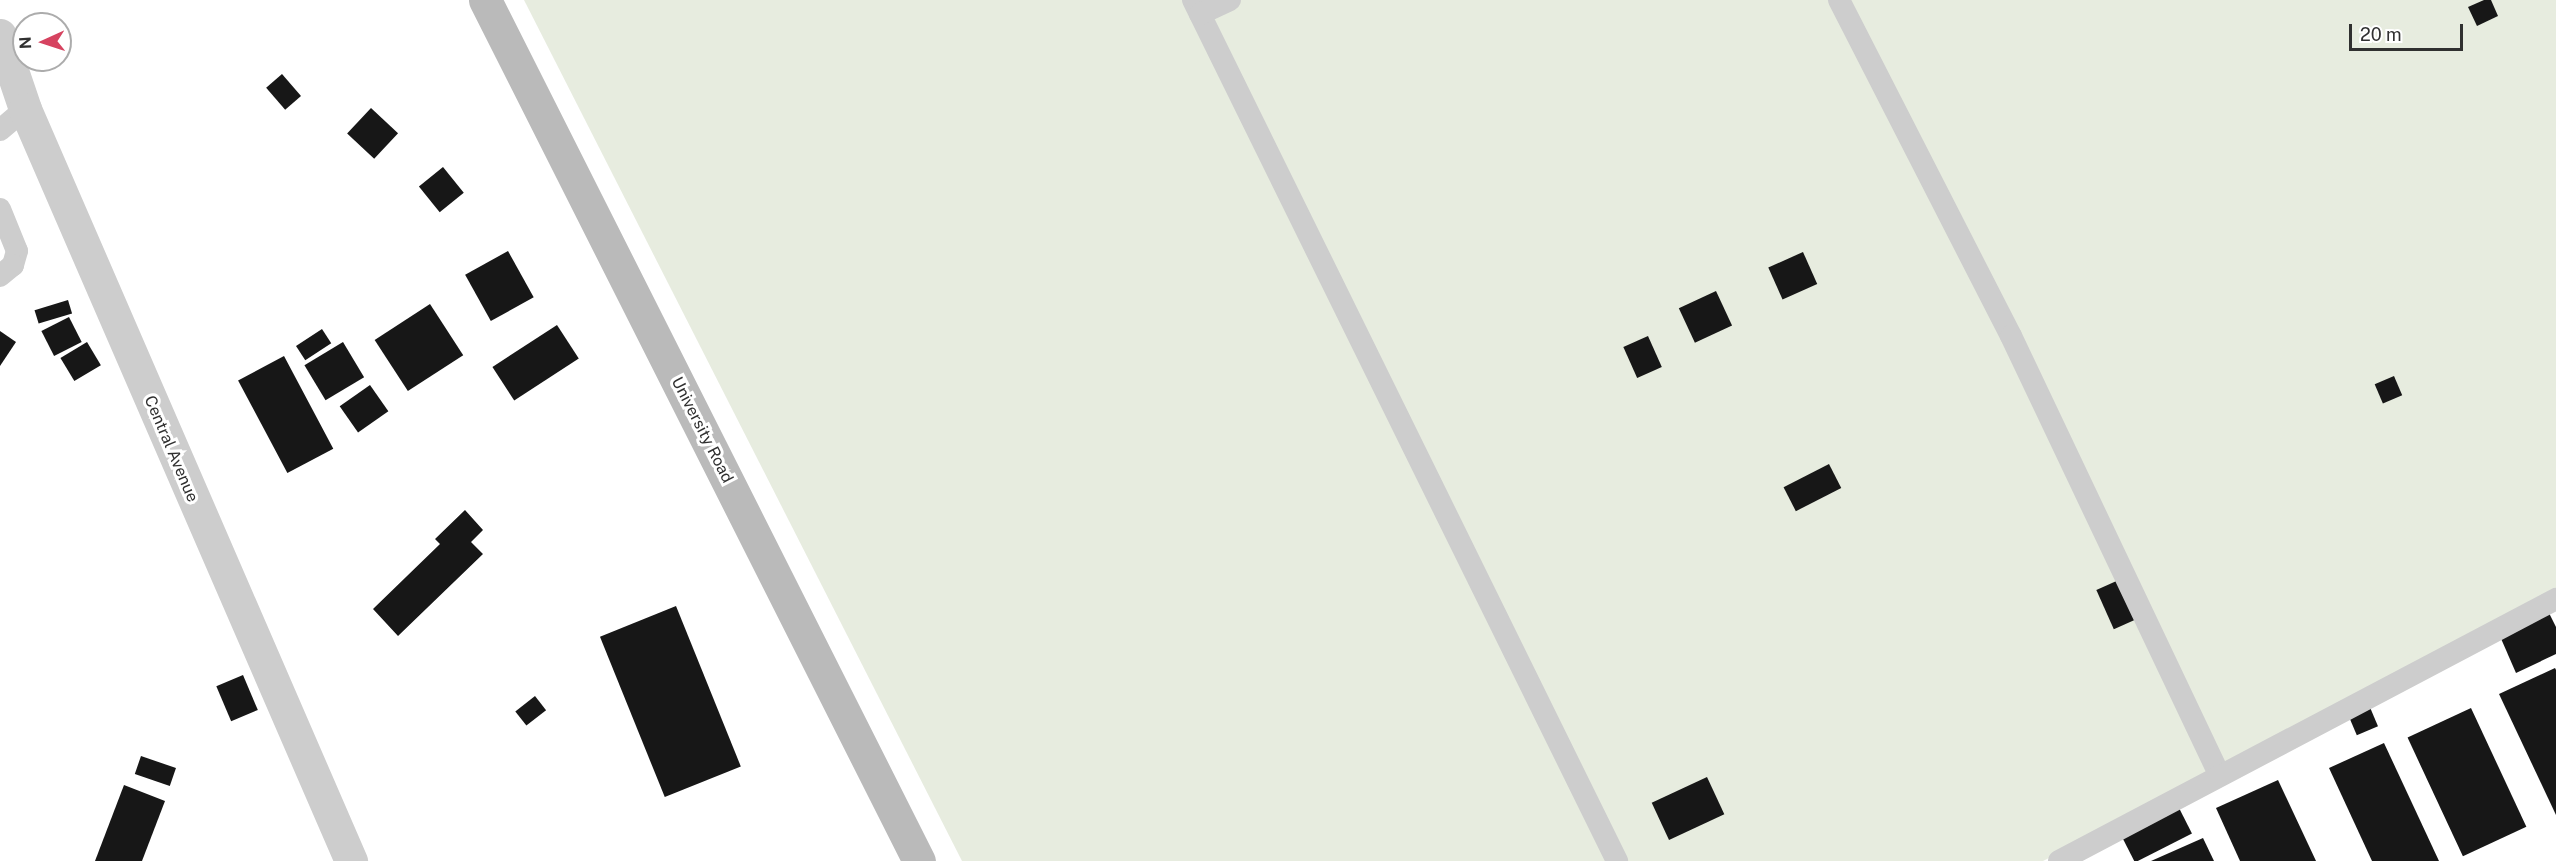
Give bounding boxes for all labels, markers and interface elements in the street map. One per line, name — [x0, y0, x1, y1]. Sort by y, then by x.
north arrow — [12, 12, 72, 72]
scale bar — [2352, 12, 2466, 50]
text: 20 m — [2360, 24, 2402, 45]
text: N — [16, 36, 35, 50]
street label: University Road — [667, 374, 737, 486]
street label: Central Avenue — [140, 393, 202, 505]

